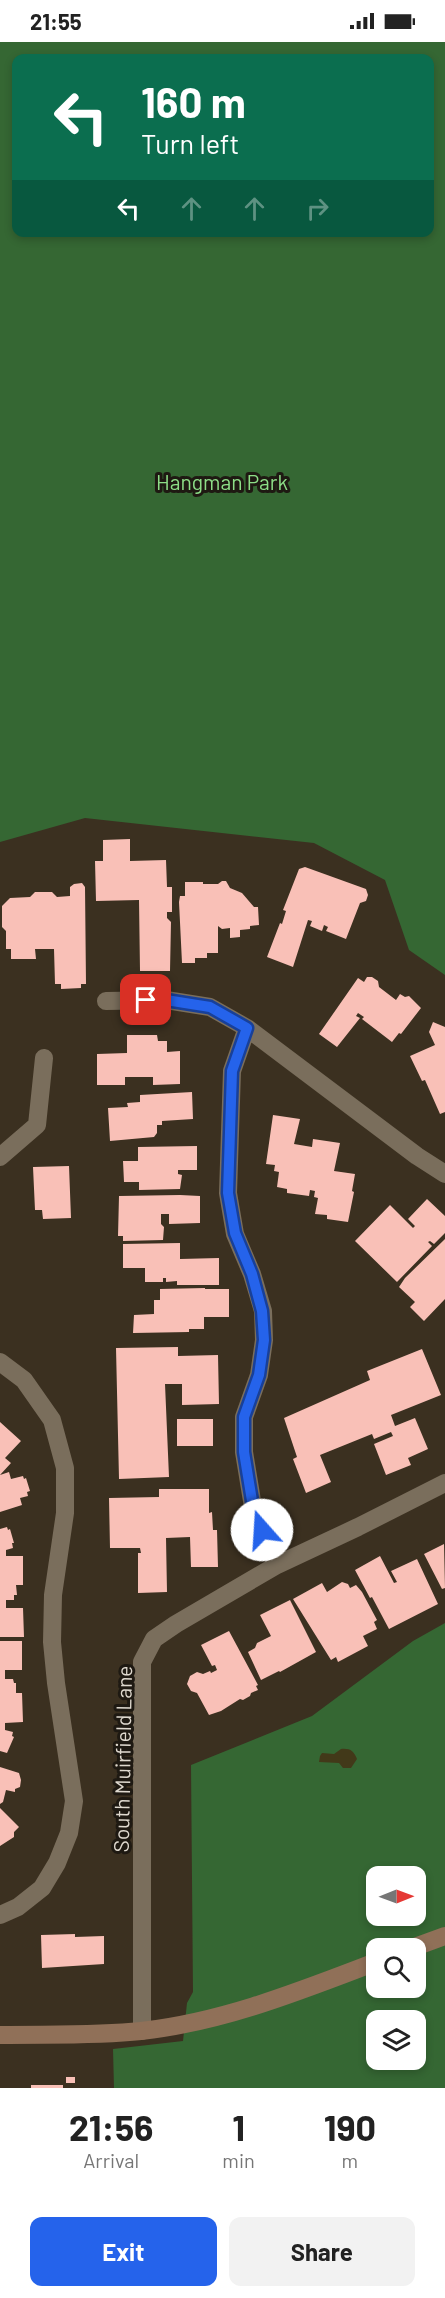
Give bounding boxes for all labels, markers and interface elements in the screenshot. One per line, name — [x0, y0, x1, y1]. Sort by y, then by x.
text: 21:55 — [30, 8, 82, 34]
text: 160 m — [141, 76, 246, 126]
icon: left — [42, 78, 120, 156]
text: Turn left — [141, 127, 239, 159]
icon: left — [112, 192, 145, 225]
icon: ahead — [175, 192, 208, 225]
icon: ahead — [238, 192, 271, 225]
icon: right — [301, 192, 334, 225]
park label: Hangman Park — [156, 469, 288, 494]
pin — [120, 974, 171, 1025]
icon: arrive — [129, 983, 162, 1016]
position arrow — [230, 1498, 294, 1562]
street label: South Muirfield Lane — [108, 1665, 136, 1853]
north arrow — [366, 1866, 426, 1926]
map controls — [366, 1866, 426, 2070]
button: search — [366, 1938, 426, 1998]
button: layers — [366, 2010, 426, 2070]
text: 21:56 — [69, 2105, 153, 2148]
text: 1 — [232, 2105, 245, 2148]
text: 190 — [324, 2105, 376, 2148]
text: Arrival — [83, 2148, 139, 2172]
text: min — [222, 2148, 255, 2172]
text: m — [342, 2148, 358, 2172]
button: Exit — [30, 2217, 217, 2286]
button: Share — [229, 2217, 415, 2286]

